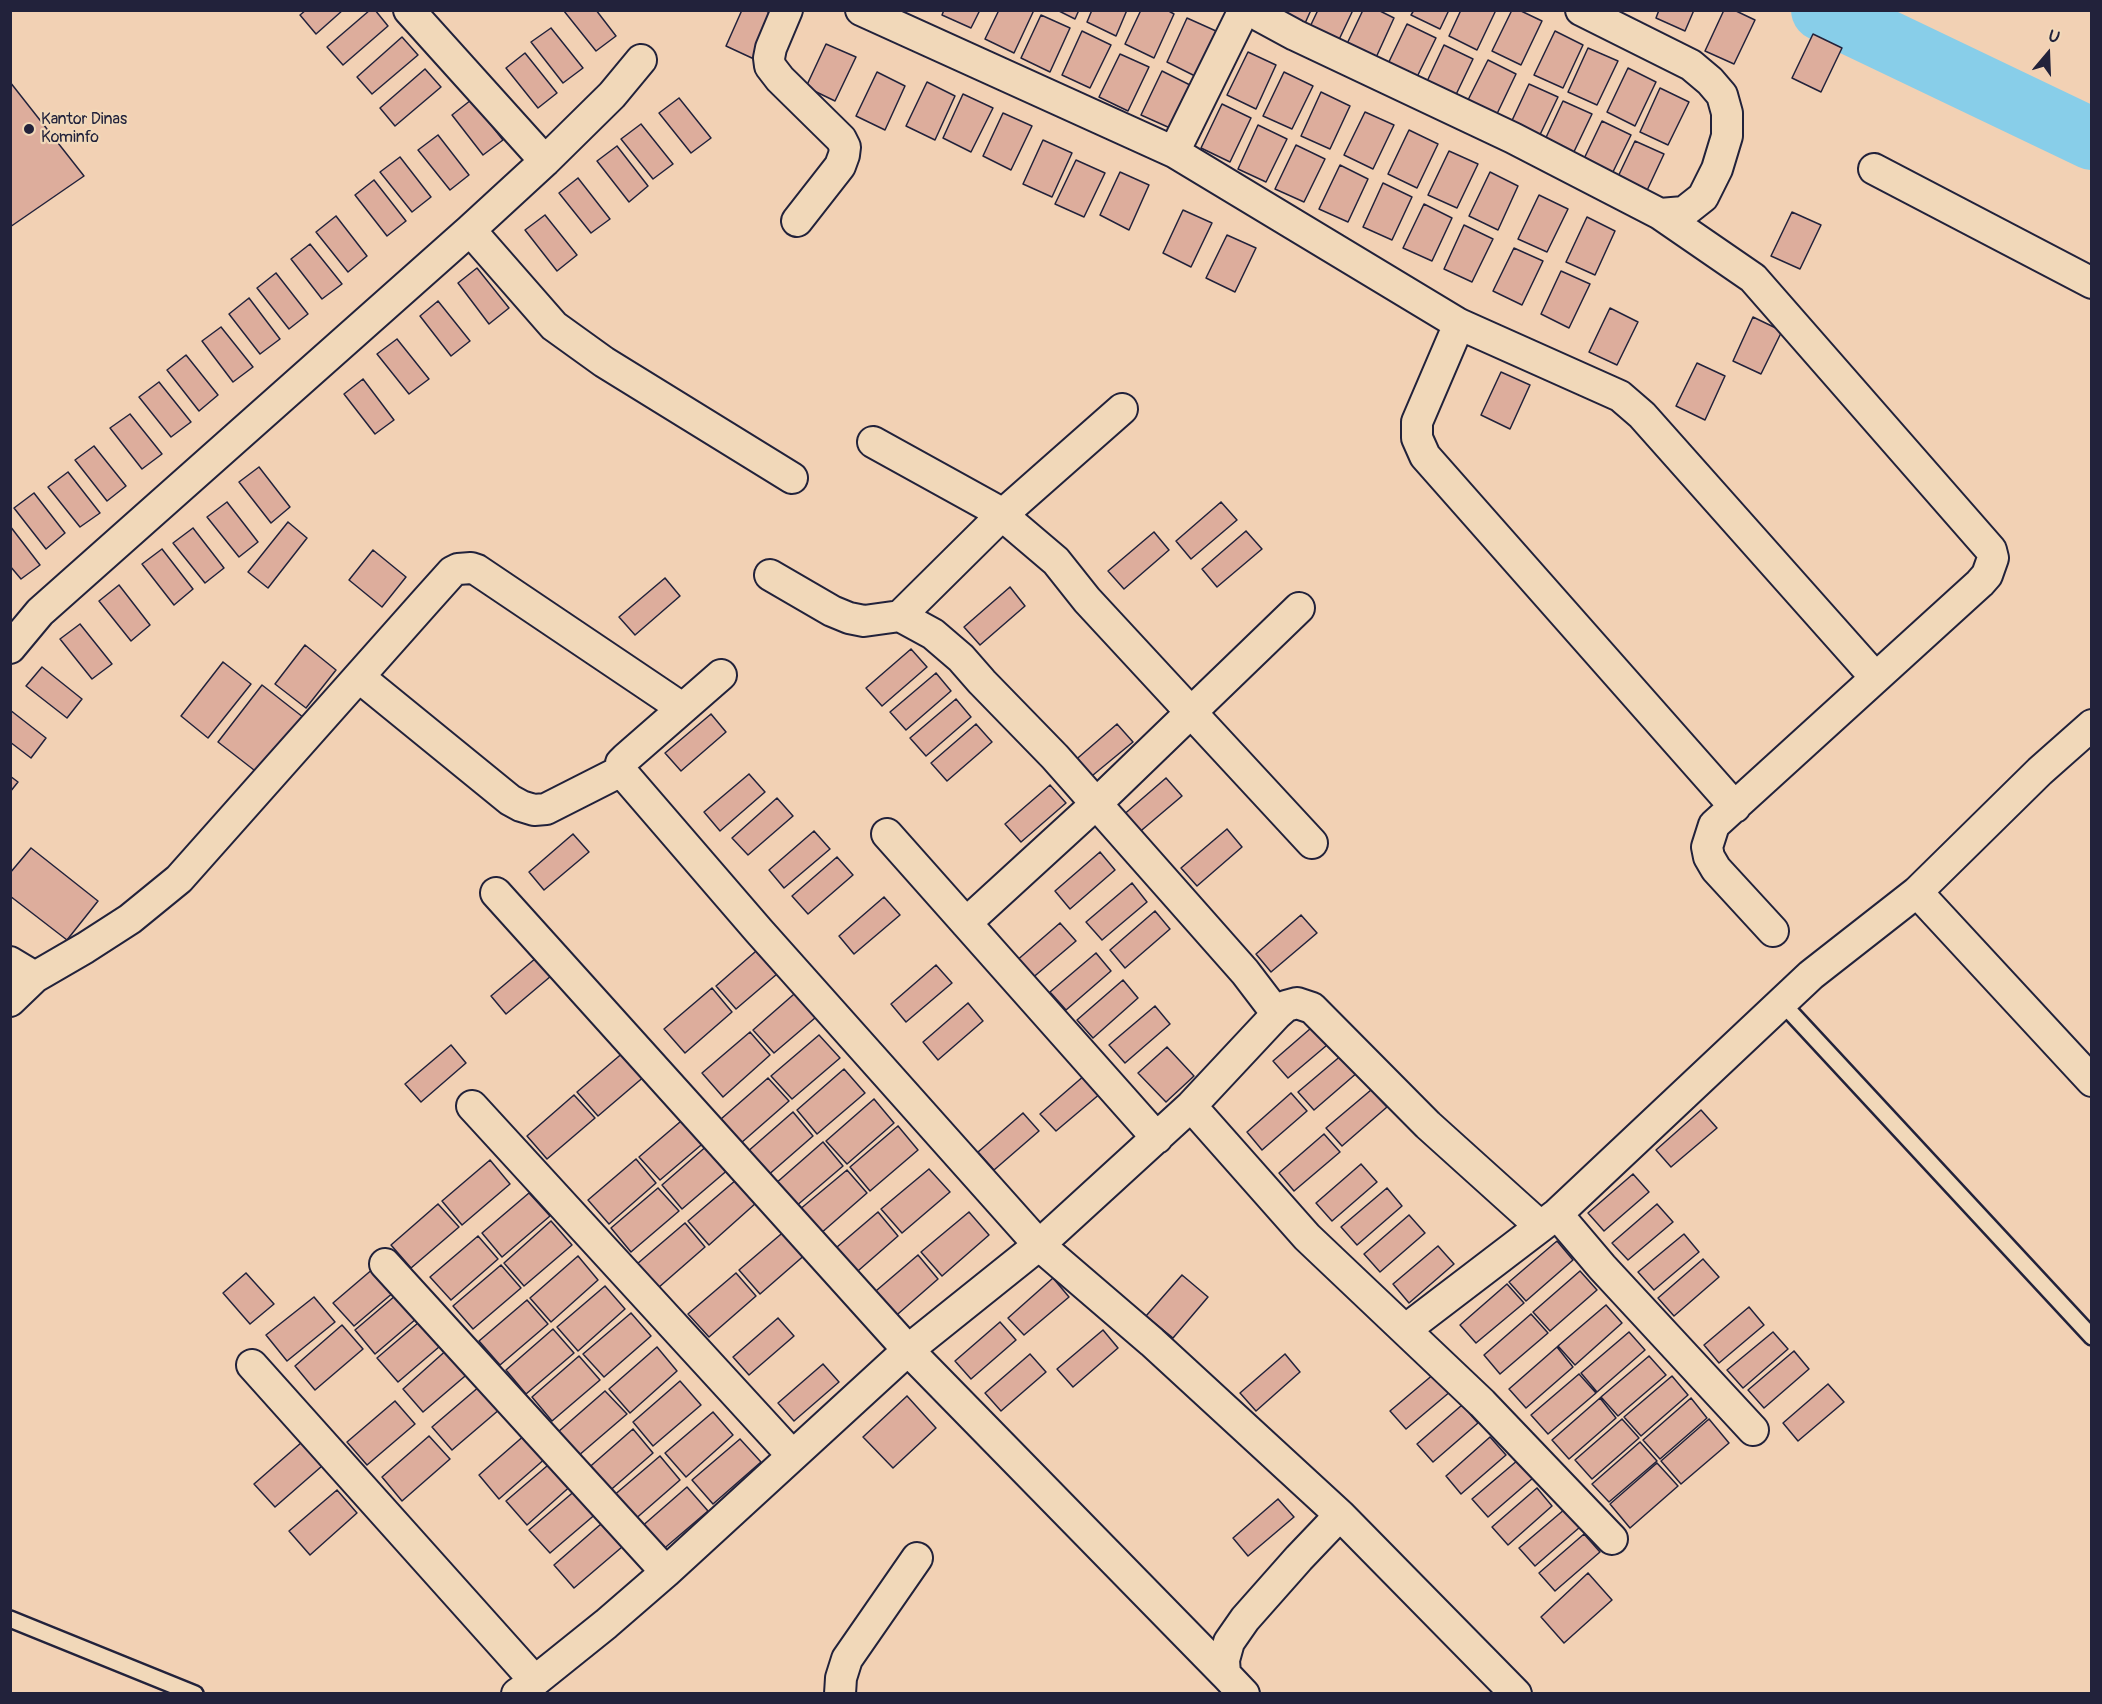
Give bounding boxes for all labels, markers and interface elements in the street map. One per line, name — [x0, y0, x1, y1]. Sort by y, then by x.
north arrow — [2018, 24, 2078, 84]
text: U — [2046, 26, 2062, 48]
place label: Kantor Dinas Kominfo — [41, 110, 127, 148]
marker: Kantor Dinas Kominfo — [22, 122, 36, 136]

